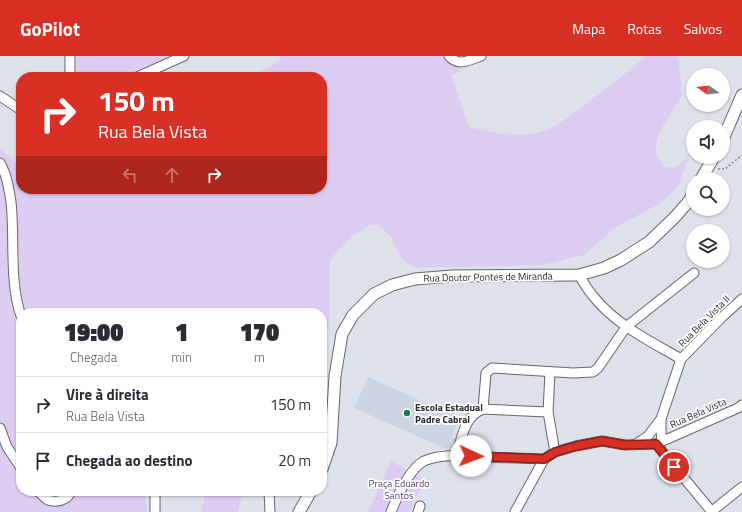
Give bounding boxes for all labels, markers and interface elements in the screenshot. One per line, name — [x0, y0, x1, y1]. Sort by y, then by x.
text: GoPilot — [20, 14, 80, 43]
text: Mapa — [572, 18, 605, 39]
text: Rotas — [627, 18, 662, 39]
text: Salvos — [684, 18, 722, 39]
north arrow — [686, 68, 730, 112]
map controls — [686, 68, 730, 268]
text: 150 m — [98, 79, 175, 122]
icon: right — [32, 88, 84, 140]
text: Rua Bela Vista — [98, 118, 207, 145]
button: sound — [686, 120, 730, 164]
icon: left — [119, 164, 141, 186]
icon: ahead — [161, 164, 183, 186]
icon: right — [203, 164, 225, 186]
button: search — [686, 172, 730, 216]
button: layers — [686, 224, 730, 268]
street label: Rua Doutor Pontes de Miranda — [423, 268, 553, 286]
street label: Rua Bela Vista II — [675, 292, 733, 350]
text: 19:00 — [64, 314, 123, 350]
text: 1 — [175, 314, 188, 350]
text: 170 — [240, 314, 279, 350]
text: Chegada — [70, 347, 117, 367]
text: min — [171, 347, 192, 367]
text: m — [254, 347, 265, 367]
text: Vire à direita — [66, 383, 149, 406]
text: 150 m — [270, 393, 311, 416]
icon: right — [32, 394, 54, 416]
street label: Rua Bela Vista — [667, 394, 729, 432]
place label: Escola Estadual Padre Cabral — [415, 400, 483, 427]
text: Rua Bela Vista — [66, 406, 145, 426]
marker: Escola Estadual Padre Cabral — [402, 408, 412, 418]
position arrow — [450, 435, 492, 477]
text: Chegada ao destino — [66, 449, 192, 472]
text: 20 m — [278, 449, 311, 472]
icon: arrive — [32, 450, 54, 472]
pin — [657, 450, 691, 484]
icon: arrive — [663, 456, 685, 478]
park label: Praça Eduardo Santos — [369, 476, 429, 503]

